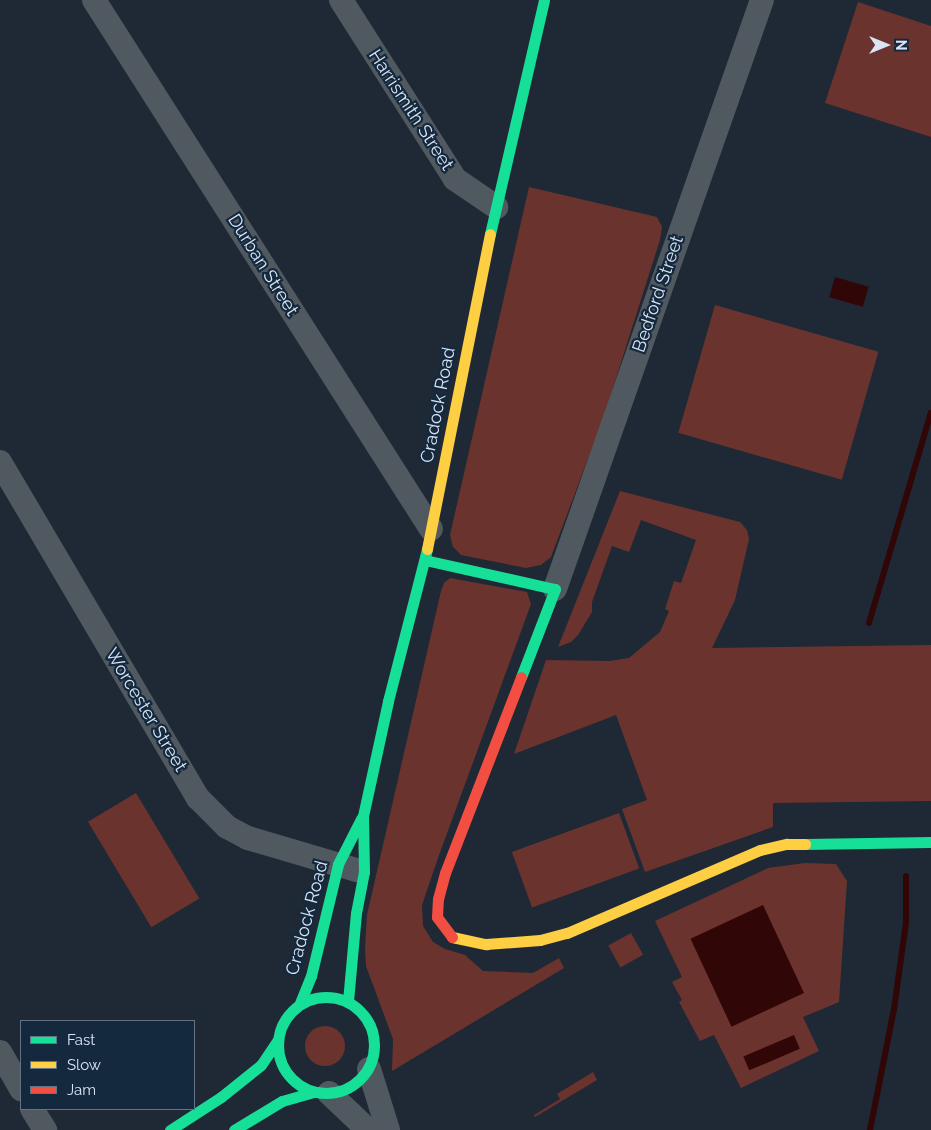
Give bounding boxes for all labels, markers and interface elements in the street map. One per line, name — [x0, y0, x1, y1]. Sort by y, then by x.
north arrow — [861, 20, 911, 70]
text: N — [893, 40, 909, 50]
street label: Harrismith Street — [364, 46, 458, 174]
street label: Durban Street — [223, 210, 303, 320]
street label: Bedford Street — [628, 233, 688, 355]
street label: Cradock Road — [416, 345, 460, 465]
street label: Worcester Street — [101, 644, 191, 776]
street label: Cradock Road — [281, 858, 333, 978]
legend — [20, 1020, 195, 1110]
text: Fast — [67, 1031, 95, 1049]
text: Slow — [67, 1056, 101, 1074]
text: Jam — [67, 1081, 96, 1099]

